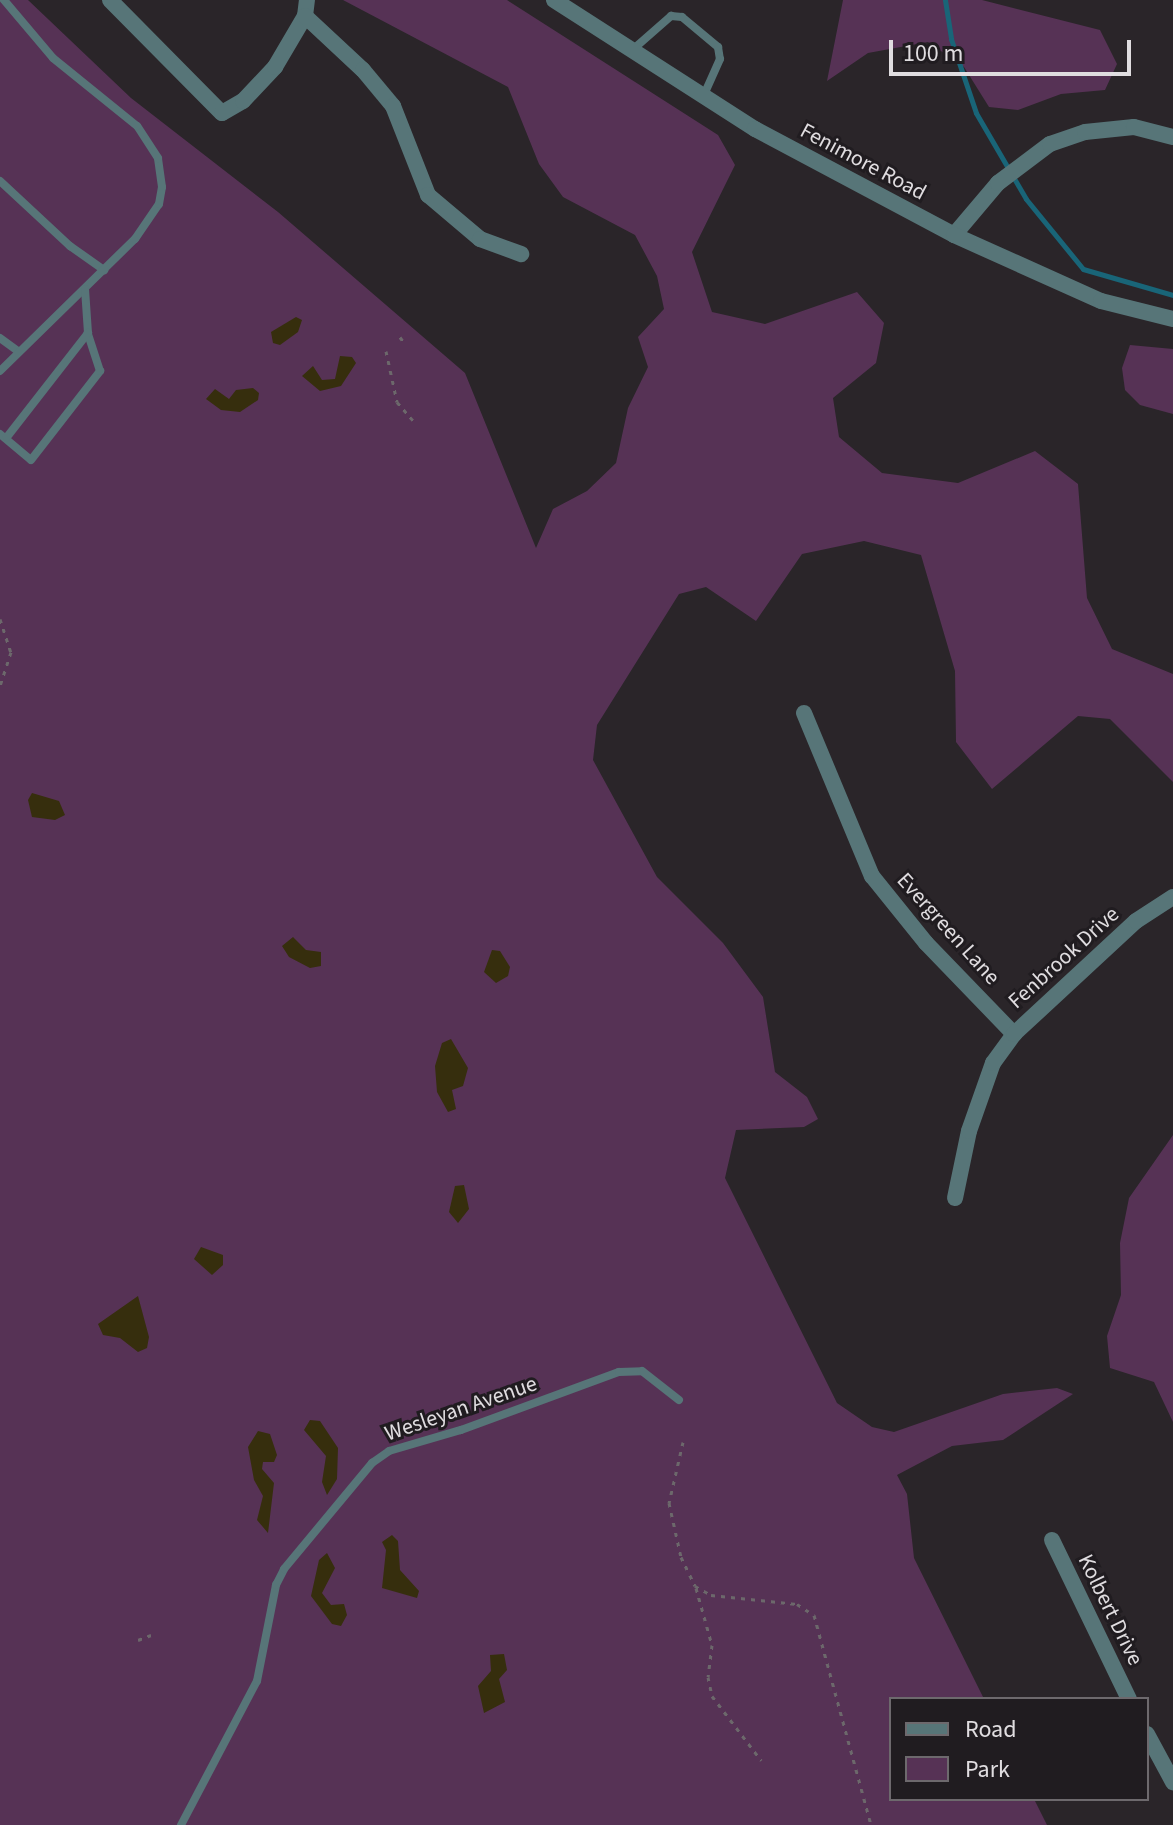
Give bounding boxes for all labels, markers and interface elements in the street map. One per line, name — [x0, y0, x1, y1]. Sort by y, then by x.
scale bar — [893, 24, 1135, 74]
text: 100 m — [903, 36, 963, 71]
street label: Fenimore Road — [795, 118, 931, 206]
street label: Evergreen Lane — [891, 868, 1005, 990]
street label: Fenbrook Drive — [1003, 901, 1125, 1015]
street label: Wesleyan Avenue — [381, 1371, 541, 1447]
street label: Kolbert Drive — [1072, 1550, 1148, 1670]
legend — [889, 1697, 1149, 1801]
text: Road — [965, 1712, 1017, 1747]
text: Park — [965, 1752, 1010, 1787]

